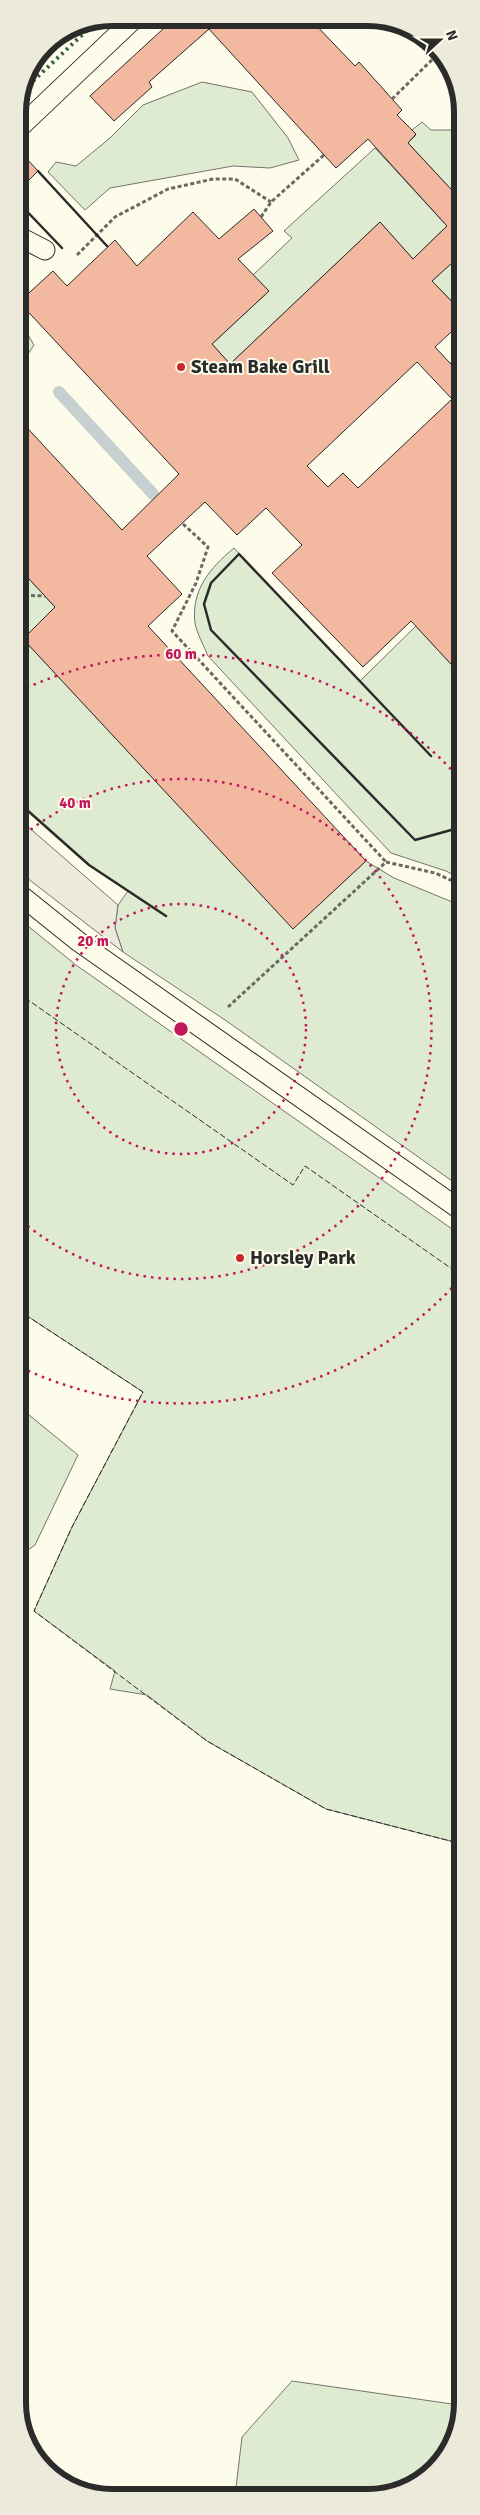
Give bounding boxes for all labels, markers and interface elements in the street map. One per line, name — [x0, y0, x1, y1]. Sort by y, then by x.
north arrow — [415, 15, 465, 65]
text: N — [442, 28, 461, 43]
place label: Steam Bake Grill — [191, 355, 330, 379]
marker: Steam Bake Grill — [175, 361, 187, 373]
text: 60 m — [165, 645, 197, 663]
text: 40 m — [59, 794, 91, 812]
text: 20 m — [77, 932, 109, 950]
centre of rings — [172, 1020, 190, 1038]
place label: Horsley Park — [250, 1246, 356, 1270]
marker: Horsley Park — [234, 1252, 246, 1264]

